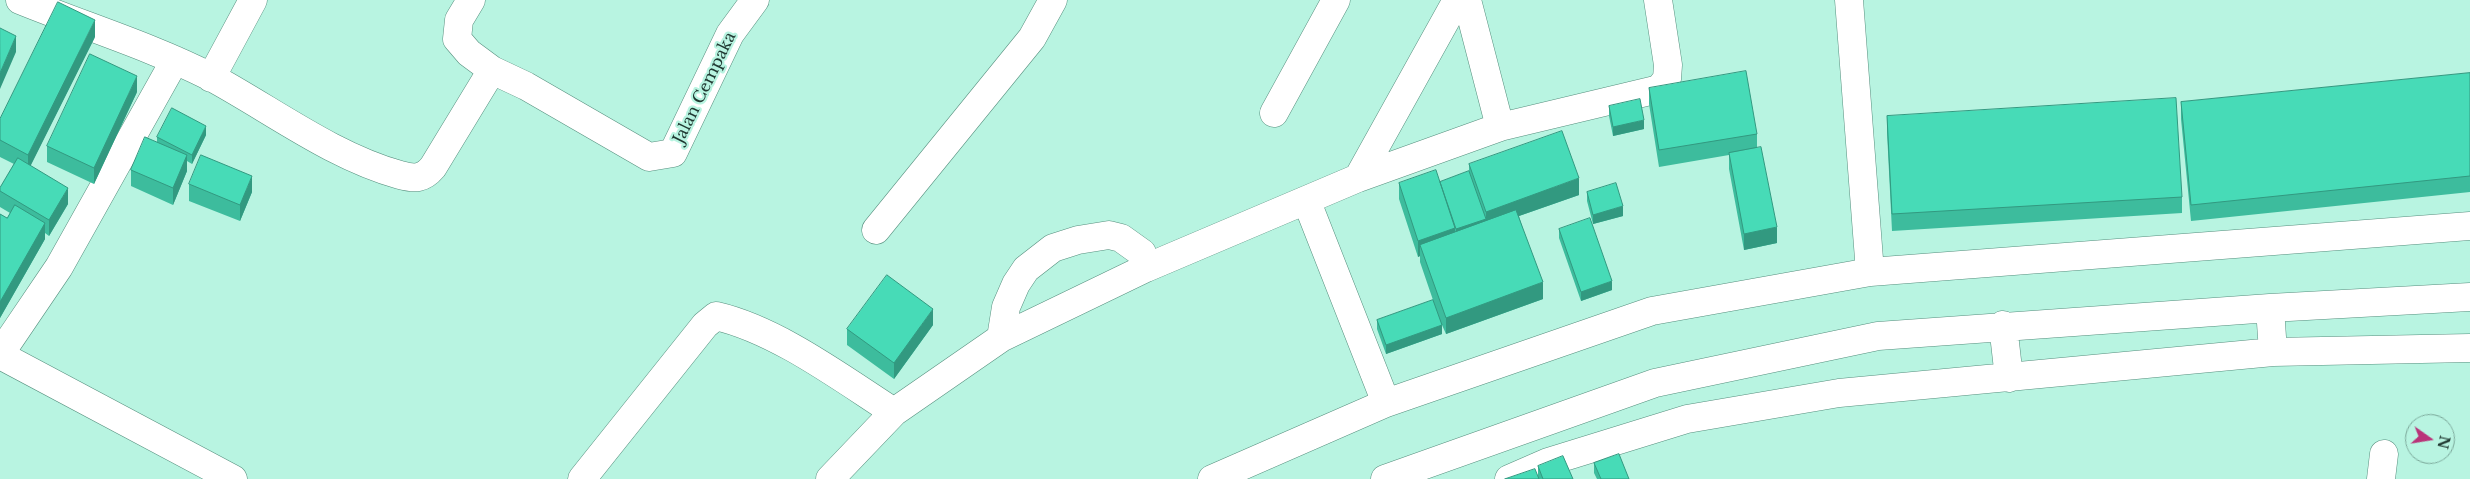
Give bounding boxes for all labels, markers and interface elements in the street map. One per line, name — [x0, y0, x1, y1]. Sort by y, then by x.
street label: Jalan Cempaka — [670, 29, 740, 147]
north arrow — [2405, 414, 2455, 464]
text: N — [2433, 434, 2454, 451]

